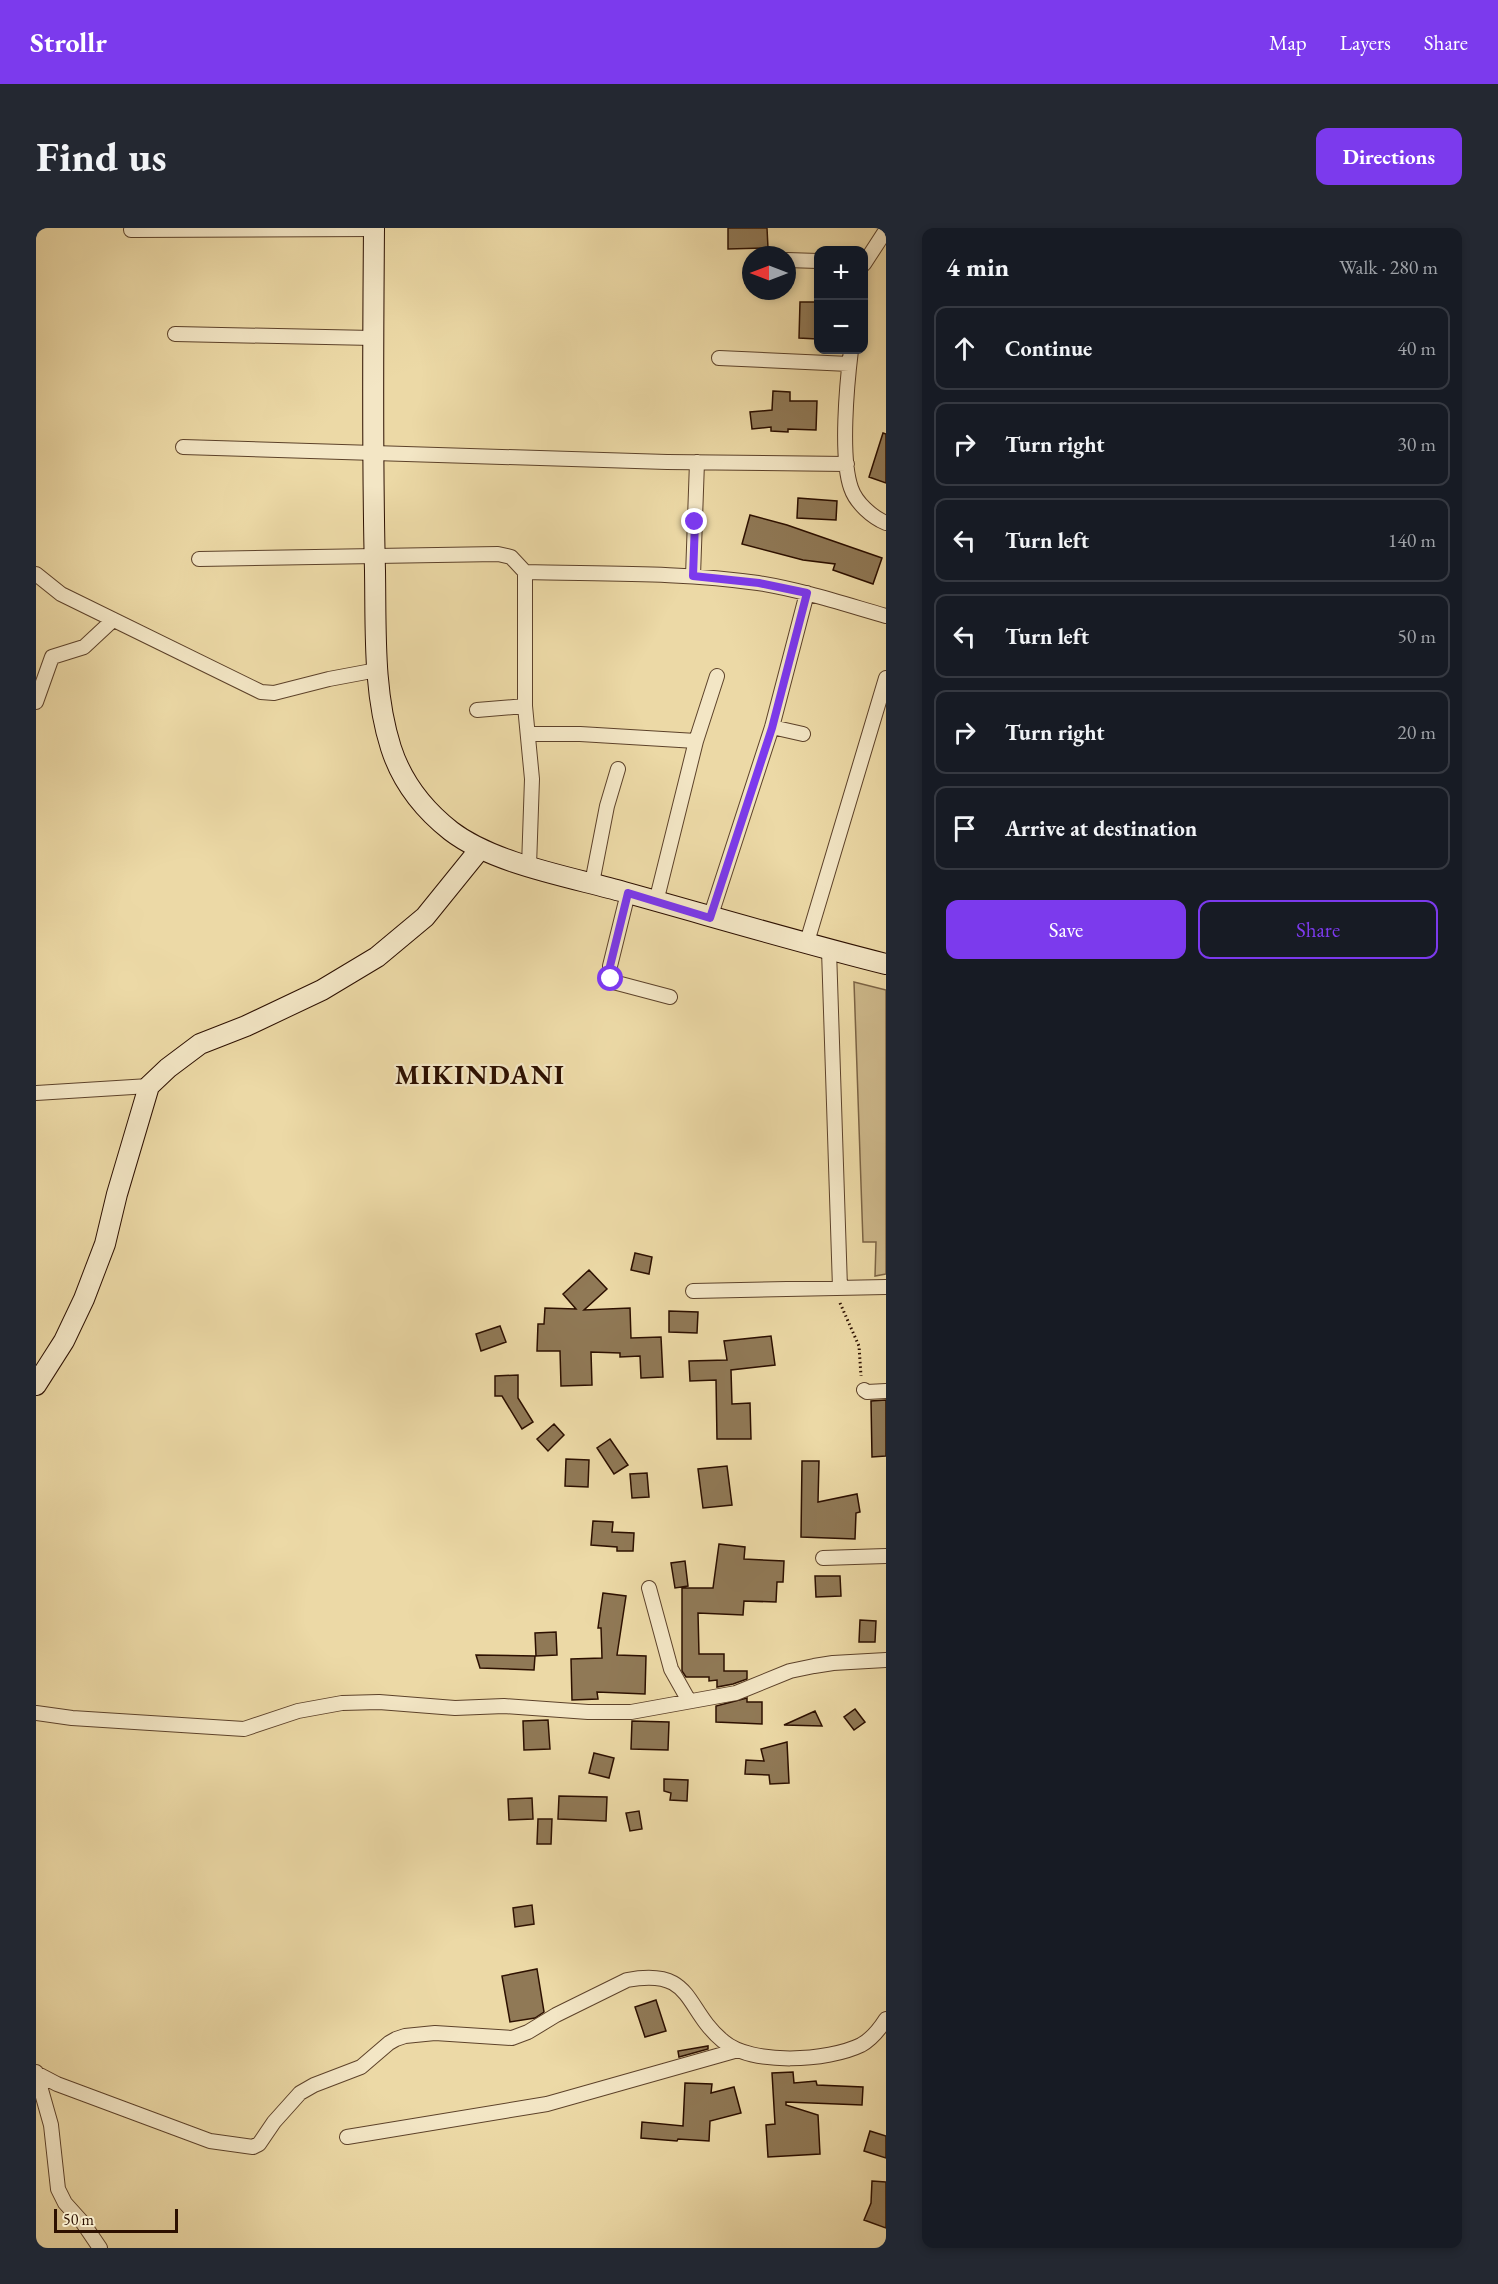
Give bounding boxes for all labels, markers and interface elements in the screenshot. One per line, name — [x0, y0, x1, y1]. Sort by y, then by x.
text: Strollr — [30, 24, 107, 60]
text: Map — [1269, 29, 1307, 56]
text: Layers — [1340, 29, 1391, 56]
text: Share — [1424, 29, 1468, 56]
button: Directions — [1316, 128, 1462, 185]
text: Find us — [36, 129, 167, 184]
north arrow — [742, 246, 796, 300]
map controls — [814, 246, 868, 354]
button: + — [814, 246, 868, 300]
text: 4 min — [946, 250, 1009, 284]
text: Walk · 280 m — [1339, 254, 1438, 280]
button: − — [814, 300, 868, 354]
icon: ahead — [948, 332, 981, 365]
text: Continue — [1005, 334, 1092, 363]
text: 40 m — [1397, 335, 1436, 361]
icon: right — [948, 428, 981, 461]
text: Turn right — [1005, 430, 1104, 459]
text: 30 m — [1397, 431, 1436, 457]
route end — [681, 508, 707, 534]
icon: left — [948, 524, 981, 557]
text: Turn left — [1005, 526, 1089, 555]
text: 140 m — [1388, 527, 1436, 553]
icon: left — [948, 620, 981, 653]
text: Turn left — [1005, 622, 1089, 651]
text: 50 m — [1397, 623, 1436, 649]
icon: right — [948, 716, 981, 749]
text: Turn right — [1005, 718, 1104, 747]
text: 20 m — [1397, 719, 1436, 745]
icon: arrive — [948, 812, 981, 845]
text: Arrive at destination — [1005, 814, 1197, 843]
button: Save — [946, 900, 1186, 959]
button: Share — [1198, 900, 1438, 959]
route start — [597, 965, 623, 991]
district label: MIKINDANI — [395, 1057, 565, 1092]
scale bar — [54, 2206, 178, 2234]
text: 50 m — [63, 2209, 94, 2230]

